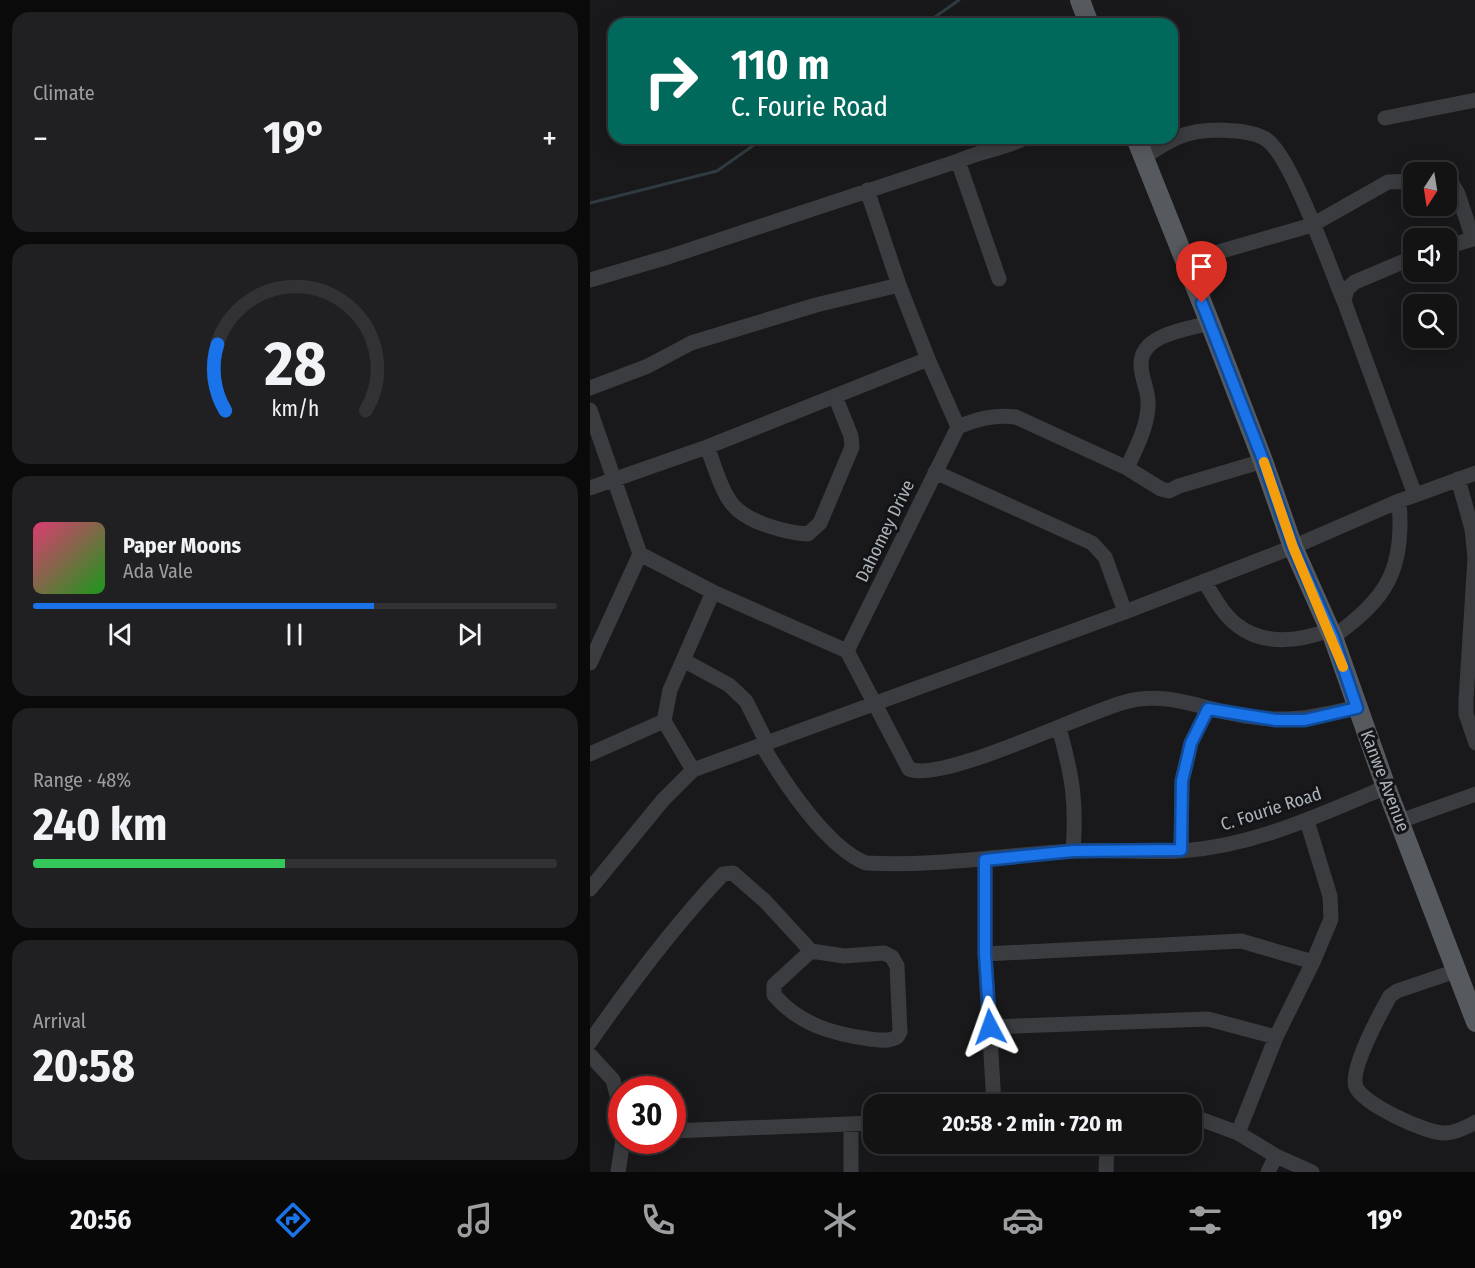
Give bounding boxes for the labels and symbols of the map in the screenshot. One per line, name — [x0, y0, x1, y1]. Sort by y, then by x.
north arrow — [1403, 162, 1457, 216]
pin — [1176, 241, 1227, 303]
street label: Dahomey Drive — [851, 476, 919, 586]
street label: Kanwe Avenue — [1356, 727, 1414, 835]
street label: C. Fourie Road — [1218, 782, 1324, 836]
position arrow — [958, 995, 1022, 1059]
speed limit sign: 30 — [608, 1076, 686, 1154]

